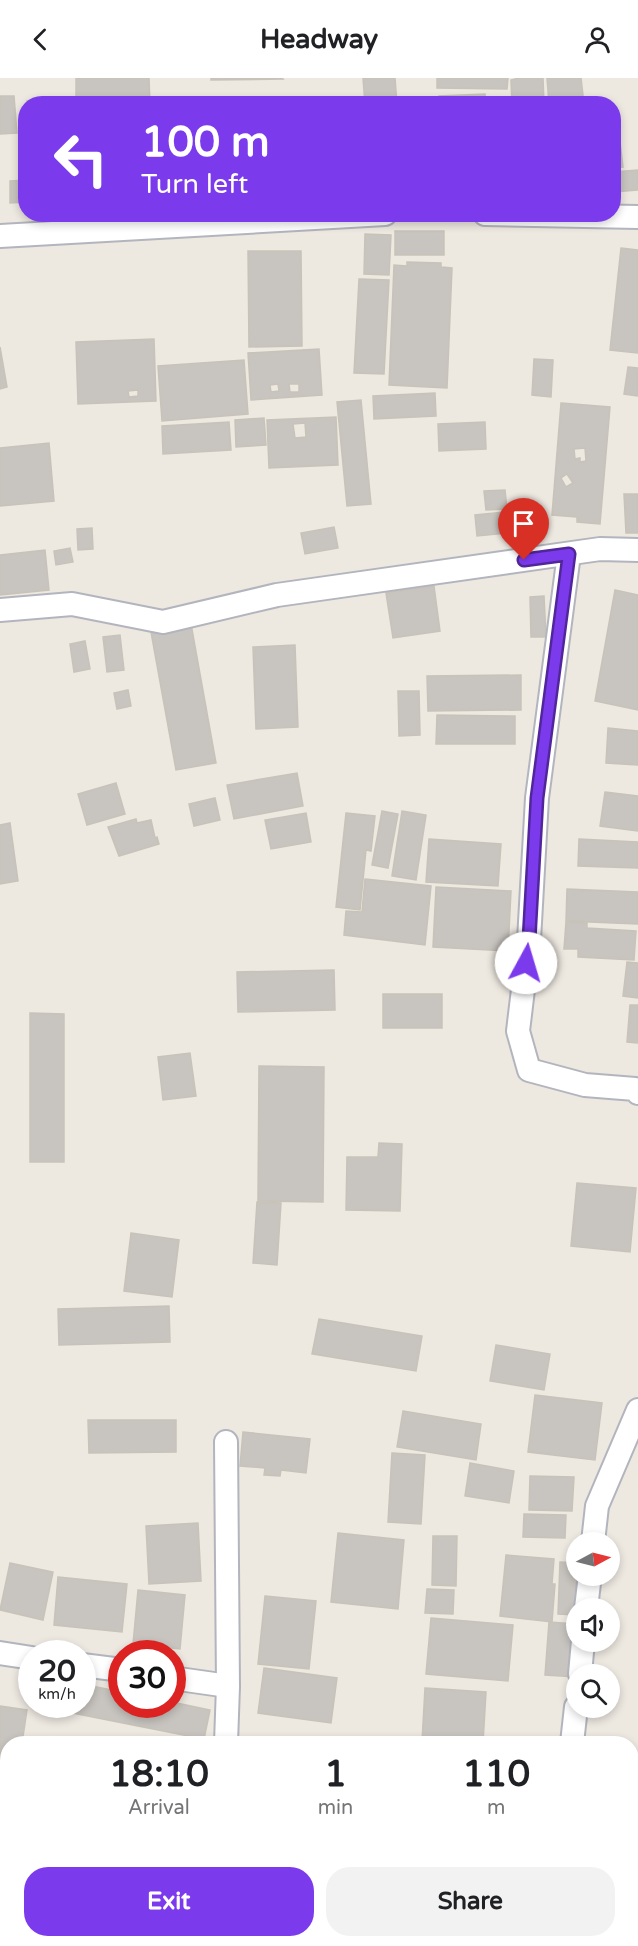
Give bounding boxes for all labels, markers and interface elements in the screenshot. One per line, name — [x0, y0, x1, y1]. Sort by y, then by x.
icon: back — [24, 23, 57, 56]
text: Headway — [260, 23, 378, 56]
icon: person — [581, 23, 614, 56]
text: 100 m — [141, 117, 270, 168]
icon: left — [42, 120, 120, 198]
text: Turn left — [141, 168, 248, 201]
pin — [498, 498, 549, 560]
icon: arrive — [507, 507, 540, 540]
position arrow — [494, 931, 558, 995]
north arrow — [566, 1532, 620, 1586]
map controls — [566, 1532, 620, 1718]
button: sound — [566, 1598, 620, 1652]
speed limit sign: 30 — [108, 1640, 186, 1718]
text: 20 — [38, 1653, 76, 1690]
button: search — [566, 1664, 620, 1718]
text: km/h — [38, 1685, 76, 1703]
text: 18:10 — [109, 1753, 209, 1796]
text: 1 — [324, 1753, 347, 1796]
text: 110 — [462, 1753, 530, 1796]
text: Arrival — [128, 1796, 190, 1820]
text: min — [318, 1796, 353, 1820]
text: m — [487, 1796, 505, 1820]
button: Exit — [24, 1867, 314, 1936]
button: Share — [326, 1867, 615, 1936]

